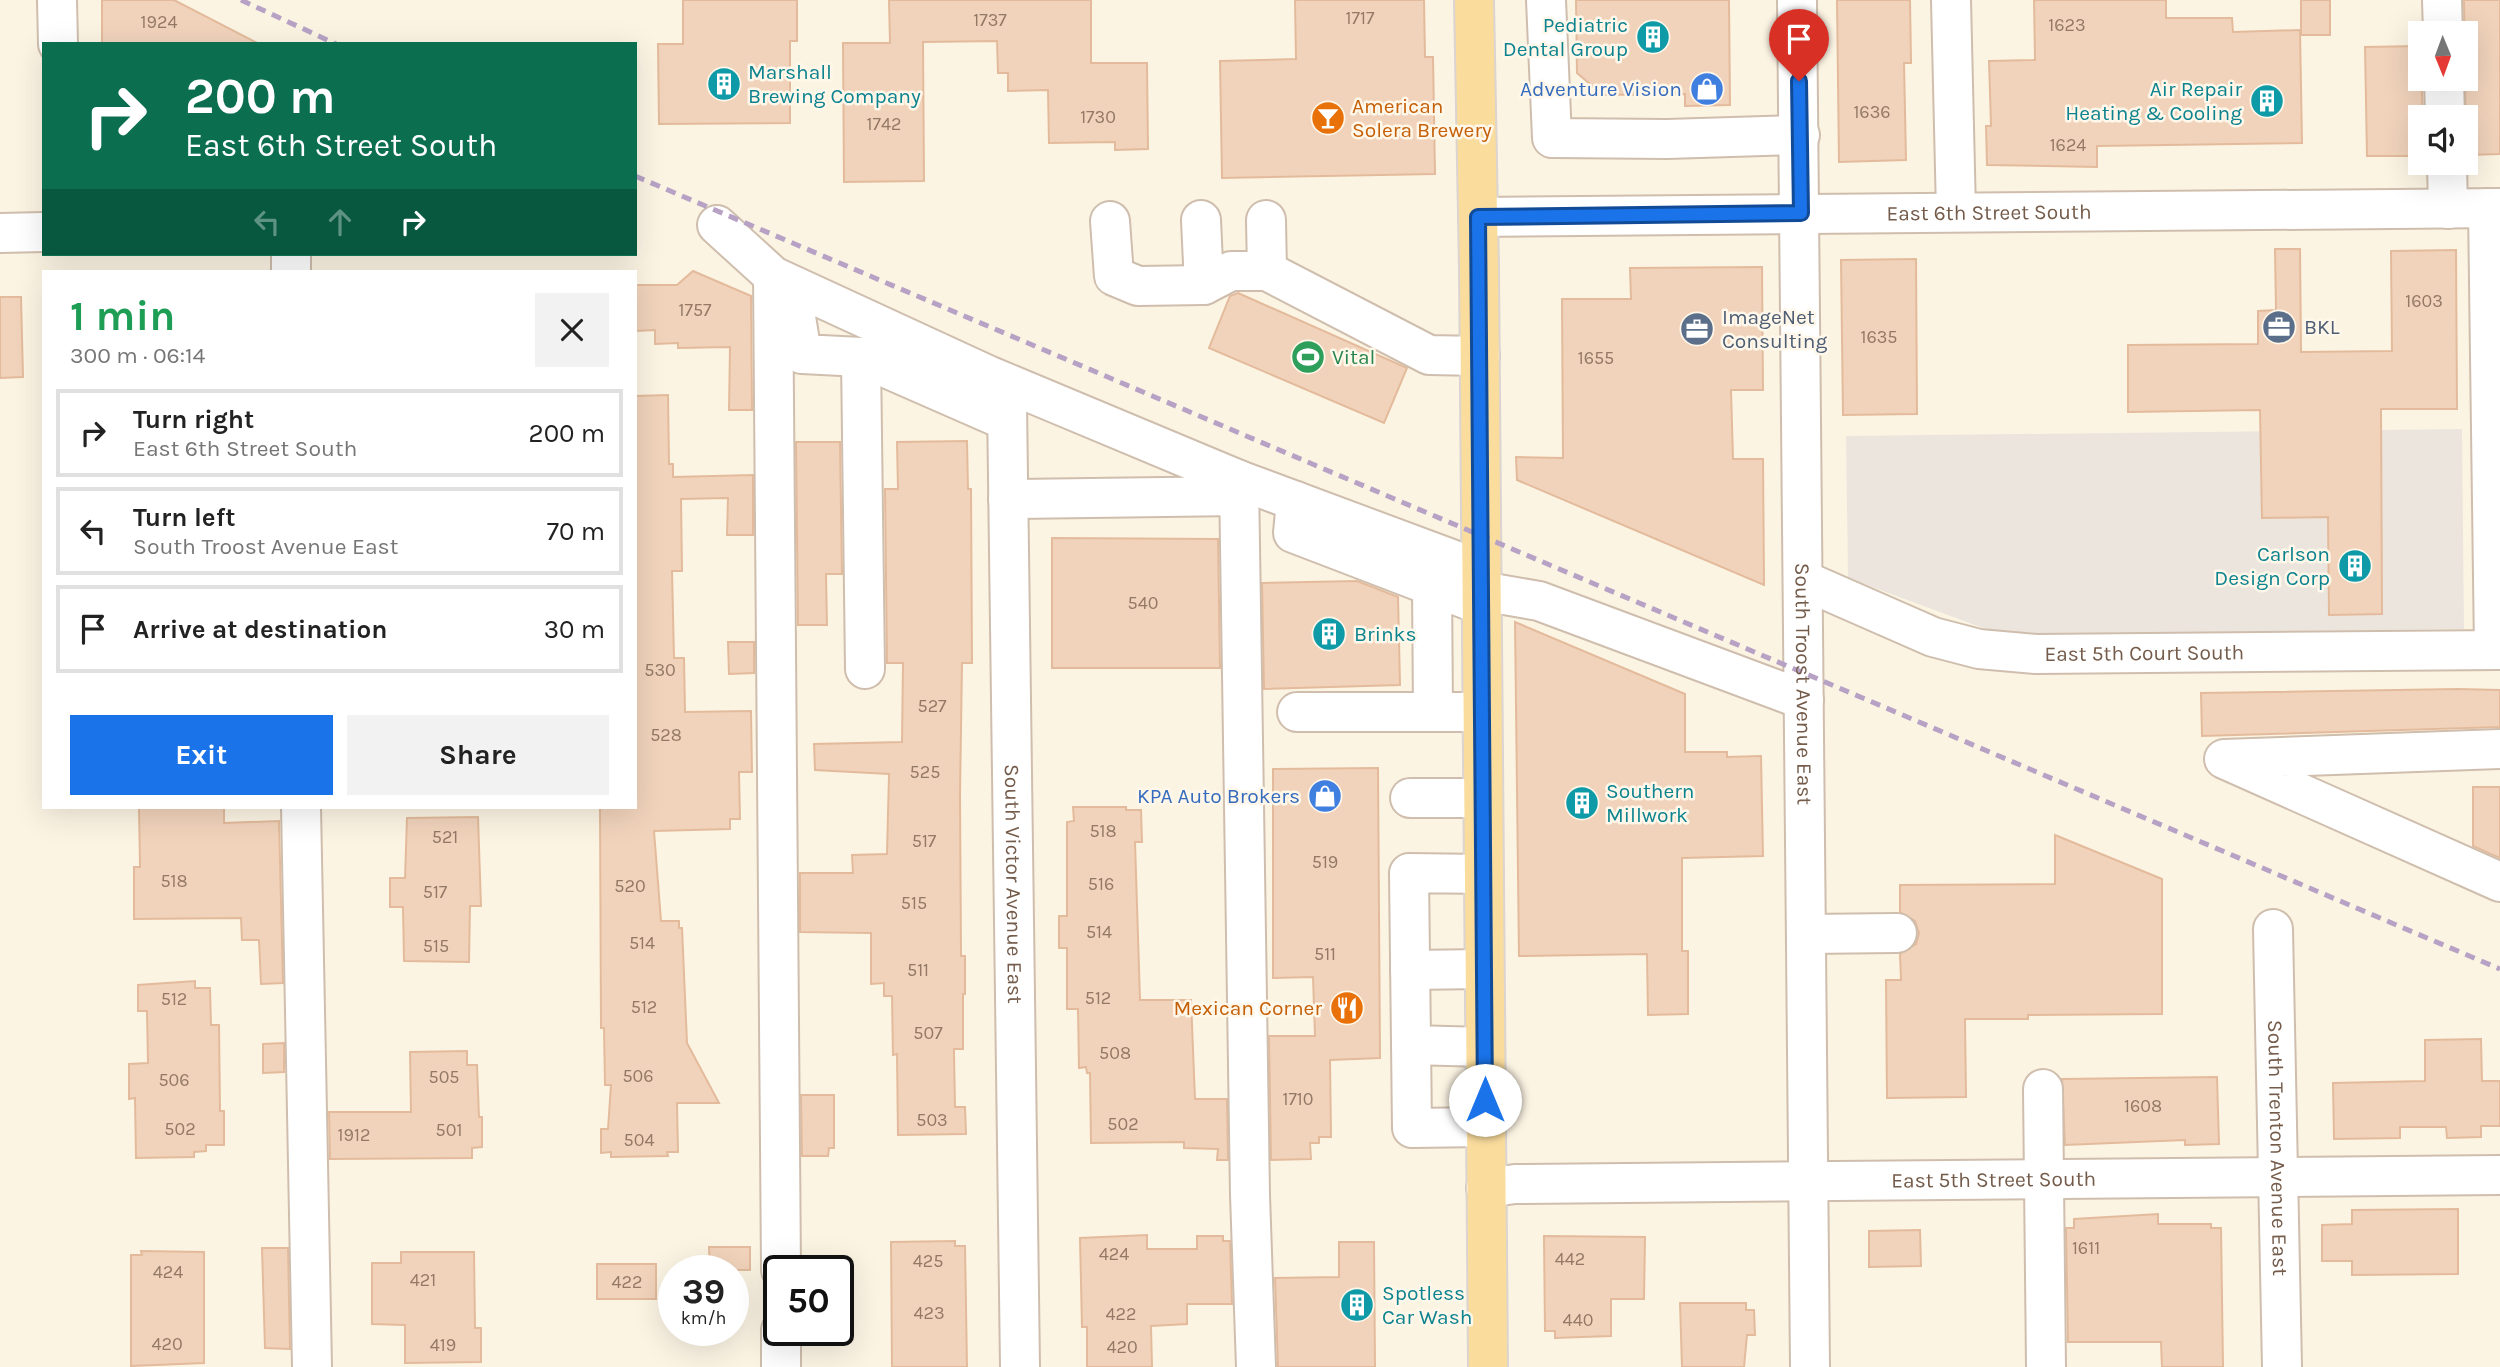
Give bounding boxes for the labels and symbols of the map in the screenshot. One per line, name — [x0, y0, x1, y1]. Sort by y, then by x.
house number: 1717 — [1346, 7, 1375, 29]
house number: 1737 — [973, 9, 1007, 31]
pin — [1769, 9, 1829, 81]
house number: 1924 — [141, 11, 177, 33]
place label: Pediatric Dental Group — [1503, 13, 1628, 61]
house number: 1623 — [2048, 14, 2086, 36]
building icon: Pediatric Dental Group — [1634, 18, 1672, 56]
north arrow — [2408, 21, 2478, 91]
place label: Marshall Brewing Company — [748, 60, 921, 108]
building icon: Marshall Brewing Company — [705, 65, 743, 103]
shop icon: Adventure Vision — [1688, 70, 1726, 108]
place label: Adventure Vision — [1520, 77, 1682, 101]
place label: Air Repair Heating & Cooling — [2065, 77, 2242, 125]
building icon: Air Repair Heating & Cooling — [2248, 82, 2286, 120]
place label: American Solera Brewery — [1352, 94, 1492, 142]
bar icon: American Solera Brewery — [1309, 99, 1347, 137]
house number: 1636 — [1853, 101, 1891, 123]
house number: 1730 — [1080, 106, 1116, 128]
house number: 1742 — [867, 113, 901, 135]
house number: 1624 — [2050, 134, 2086, 156]
street label: East 6th Street South — [1886, 200, 2092, 225]
house number: 1603 — [2405, 290, 2443, 312]
house number: 1757 — [678, 299, 712, 321]
place label: ImageNet Consulting — [1722, 305, 1827, 353]
office icon: BKL — [2260, 308, 2298, 346]
office icon: ImageNet Consulting — [1678, 310, 1716, 348]
place label: BKL — [2304, 315, 2340, 339]
house number: 1635 — [1860, 326, 1898, 348]
sports icon: Vital — [1289, 338, 1327, 376]
place label: Vital — [1332, 345, 1375, 369]
house number: 1655 — [1578, 347, 1614, 369]
place label: Carlson Design Corp — [2214, 542, 2330, 590]
building icon: Carlson Design Corp — [2336, 547, 2374, 585]
street label: South Troost Avenue East — [1790, 563, 1817, 805]
house number: 540 — [1128, 592, 1158, 614]
building icon: Brinks — [1310, 615, 1348, 653]
place label: Brinks — [1354, 622, 1416, 646]
street label: East 5th Court South — [2044, 640, 2244, 666]
house number: 530 — [644, 659, 676, 681]
house number: 527 — [917, 695, 947, 717]
house number: 528 — [650, 724, 682, 746]
house number: 525 — [910, 761, 940, 783]
street label: South Victor Avenue East — [1000, 764, 1027, 1004]
shop icon: KPA Auto Brokers — [1306, 777, 1344, 815]
place label: Southern Millwork — [1606, 779, 1695, 827]
place label: KPA Auto Brokers — [1137, 784, 1300, 808]
building icon: Southern Millwork — [1563, 784, 1601, 822]
house number: 518 — [1089, 820, 1117, 842]
house number: 521 — [432, 826, 458, 848]
house number: 517 — [912, 830, 937, 852]
house number: 519 — [1312, 851, 1338, 873]
house number: 518 — [160, 870, 188, 892]
house number: 516 — [1088, 873, 1114, 895]
house number: 520 — [614, 875, 646, 897]
house number: 517 — [423, 881, 448, 903]
house number: 515 — [901, 892, 927, 914]
house number: 514 — [1086, 921, 1112, 943]
house number: 514 — [629, 932, 655, 954]
house number: 515 — [423, 935, 449, 957]
house number: 511 — [1314, 943, 1336, 965]
house number: 511 — [907, 959, 929, 981]
house number: 512 — [1085, 987, 1111, 1009]
house number: 512 — [161, 988, 187, 1010]
restaurant icon: Mexican Corner — [1328, 989, 1366, 1027]
house number: 512 — [631, 996, 657, 1018]
place label: Mexican Corner — [1173, 996, 1322, 1020]
street label: South Trenton Avenue East — [2263, 1020, 2292, 1276]
house number: 507 — [913, 1022, 943, 1044]
house number: 508 — [1099, 1042, 1131, 1064]
position arrow — [1448, 1063, 1522, 1137]
house number: 506 — [622, 1065, 654, 1087]
house number: 505 — [428, 1066, 460, 1088]
house number: 506 — [158, 1069, 190, 1091]
house number: 1710 — [1282, 1088, 1314, 1110]
house number: 1608 — [2124, 1095, 2162, 1117]
house number: 503 — [916, 1109, 948, 1131]
house number: 502 — [1107, 1113, 1139, 1135]
house number: 502 — [164, 1118, 196, 1140]
house number: 501 — [436, 1119, 462, 1141]
house number: 1912 — [338, 1124, 370, 1146]
house number: 504 — [624, 1129, 654, 1151]
street label: East 5th Street South — [1891, 1167, 2096, 1193]
house number: 1611 — [2072, 1237, 2100, 1259]
house number: 424 — [1099, 1243, 1129, 1265]
house number: 442 — [1555, 1248, 1585, 1270]
house number: 425 — [913, 1250, 943, 1272]
speed limit sign: 50 — [763, 1255, 854, 1346]
house number: 424 — [153, 1261, 183, 1283]
house number: 421 — [410, 1269, 436, 1291]
house number: 422 — [612, 1271, 642, 1293]
place label: Spotless Car Wash — [1382, 1281, 1472, 1329]
building icon: Spotless Car Wash — [1338, 1286, 1376, 1324]
house number: 423 — [913, 1302, 945, 1324]
house number: 422 — [1106, 1303, 1136, 1325]
house number: 440 — [1563, 1309, 1593, 1331]
house number: 420 — [151, 1333, 183, 1355]
house number: 419 — [430, 1334, 456, 1356]
house number: 420 — [1106, 1336, 1138, 1358]

